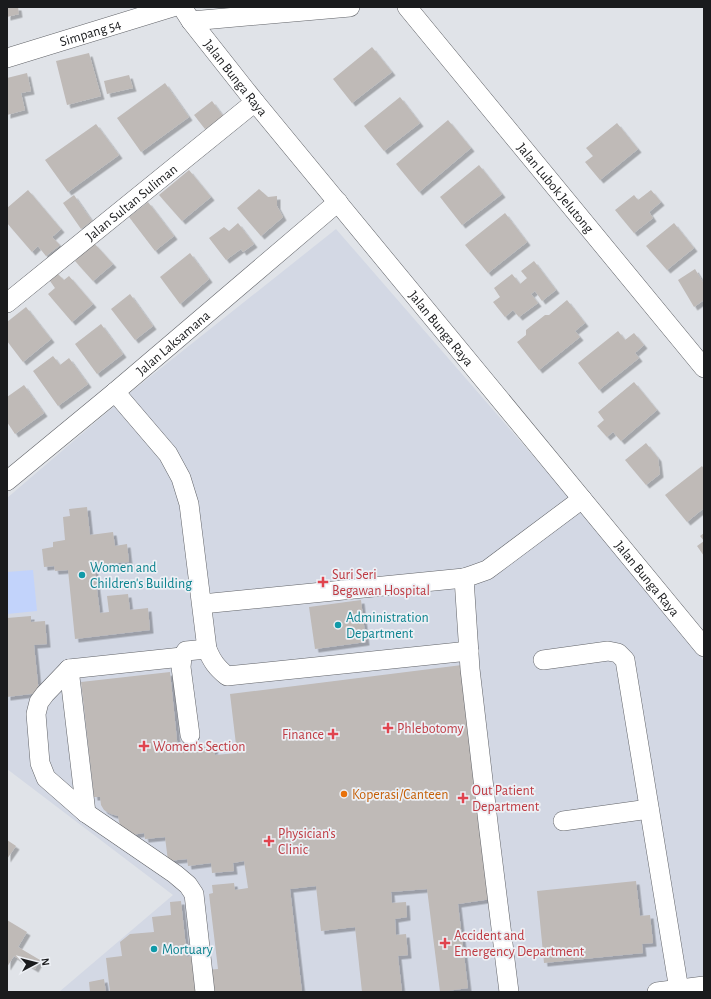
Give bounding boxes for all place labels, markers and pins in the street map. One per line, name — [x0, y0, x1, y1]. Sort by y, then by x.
place label: Women and Children's Building — [90, 561, 192, 591]
place label: Suri Seri Begawan Hospital — [332, 568, 430, 598]
marker: Women and Children's Building — [77, 570, 87, 580]
marker: Suri Seri Begawan Hospital — [317, 576, 329, 588]
place label: Administration Department — [346, 611, 429, 641]
marker: Administration Department — [333, 620, 343, 630]
marker: Phlebotomy — [382, 722, 394, 734]
place label: Phlebotomy — [397, 722, 463, 736]
place label: Finance — [282, 728, 324, 742]
marker: Finance — [327, 728, 339, 740]
marker: Women's Section — [138, 740, 150, 752]
place label: Women's Section — [153, 740, 245, 754]
place label: Out Patient Department — [472, 784, 540, 814]
place label: Koperasi/Canteen — [352, 788, 448, 802]
marker: Koperasi/Canteen — [339, 789, 349, 799]
marker: Out Patient Department — [457, 792, 469, 804]
place label: Physician's Clinic — [278, 827, 336, 857]
marker: Physician's Clinic — [263, 835, 275, 847]
place label: Accident and Emergency Department — [454, 929, 585, 959]
marker: Accident and Emergency Department — [439, 937, 451, 949]
place label: Mortuary — [162, 943, 213, 957]
marker: Mortuary — [149, 944, 159, 954]

